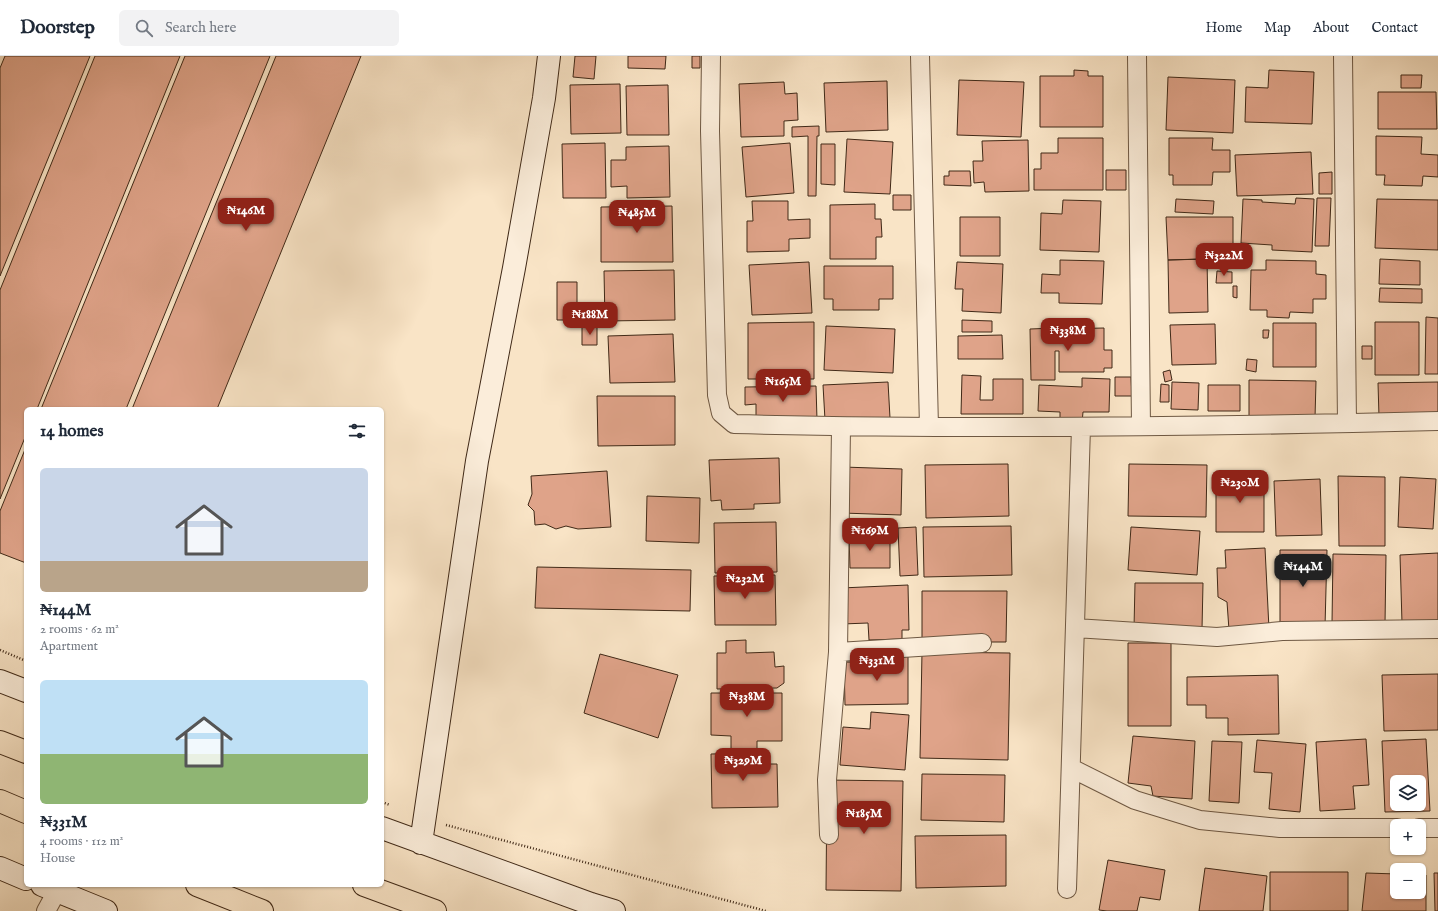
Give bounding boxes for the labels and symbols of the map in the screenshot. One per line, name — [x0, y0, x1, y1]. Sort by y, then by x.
pin: ₦146M — [218, 198, 274, 232]
pin: ₦485M — [609, 200, 665, 234]
pin: ₦322M — [1196, 243, 1252, 277]
pin: ₦188M — [562, 302, 618, 336]
pin: ₦338M — [1040, 318, 1096, 352]
pin: ₦165M — [755, 369, 811, 403]
pin: ₦230M — [1212, 470, 1268, 504]
pin: ₦169M — [842, 518, 898, 552]
pin: ₦144M — [1275, 554, 1331, 588]
pin: ₦232M — [717, 566, 773, 600]
pin: ₦331M — [849, 648, 905, 682]
pin: ₦338M — [719, 684, 775, 718]
pin: ₦329M — [715, 748, 771, 782]
pin: ₦185M — [836, 801, 892, 835]

